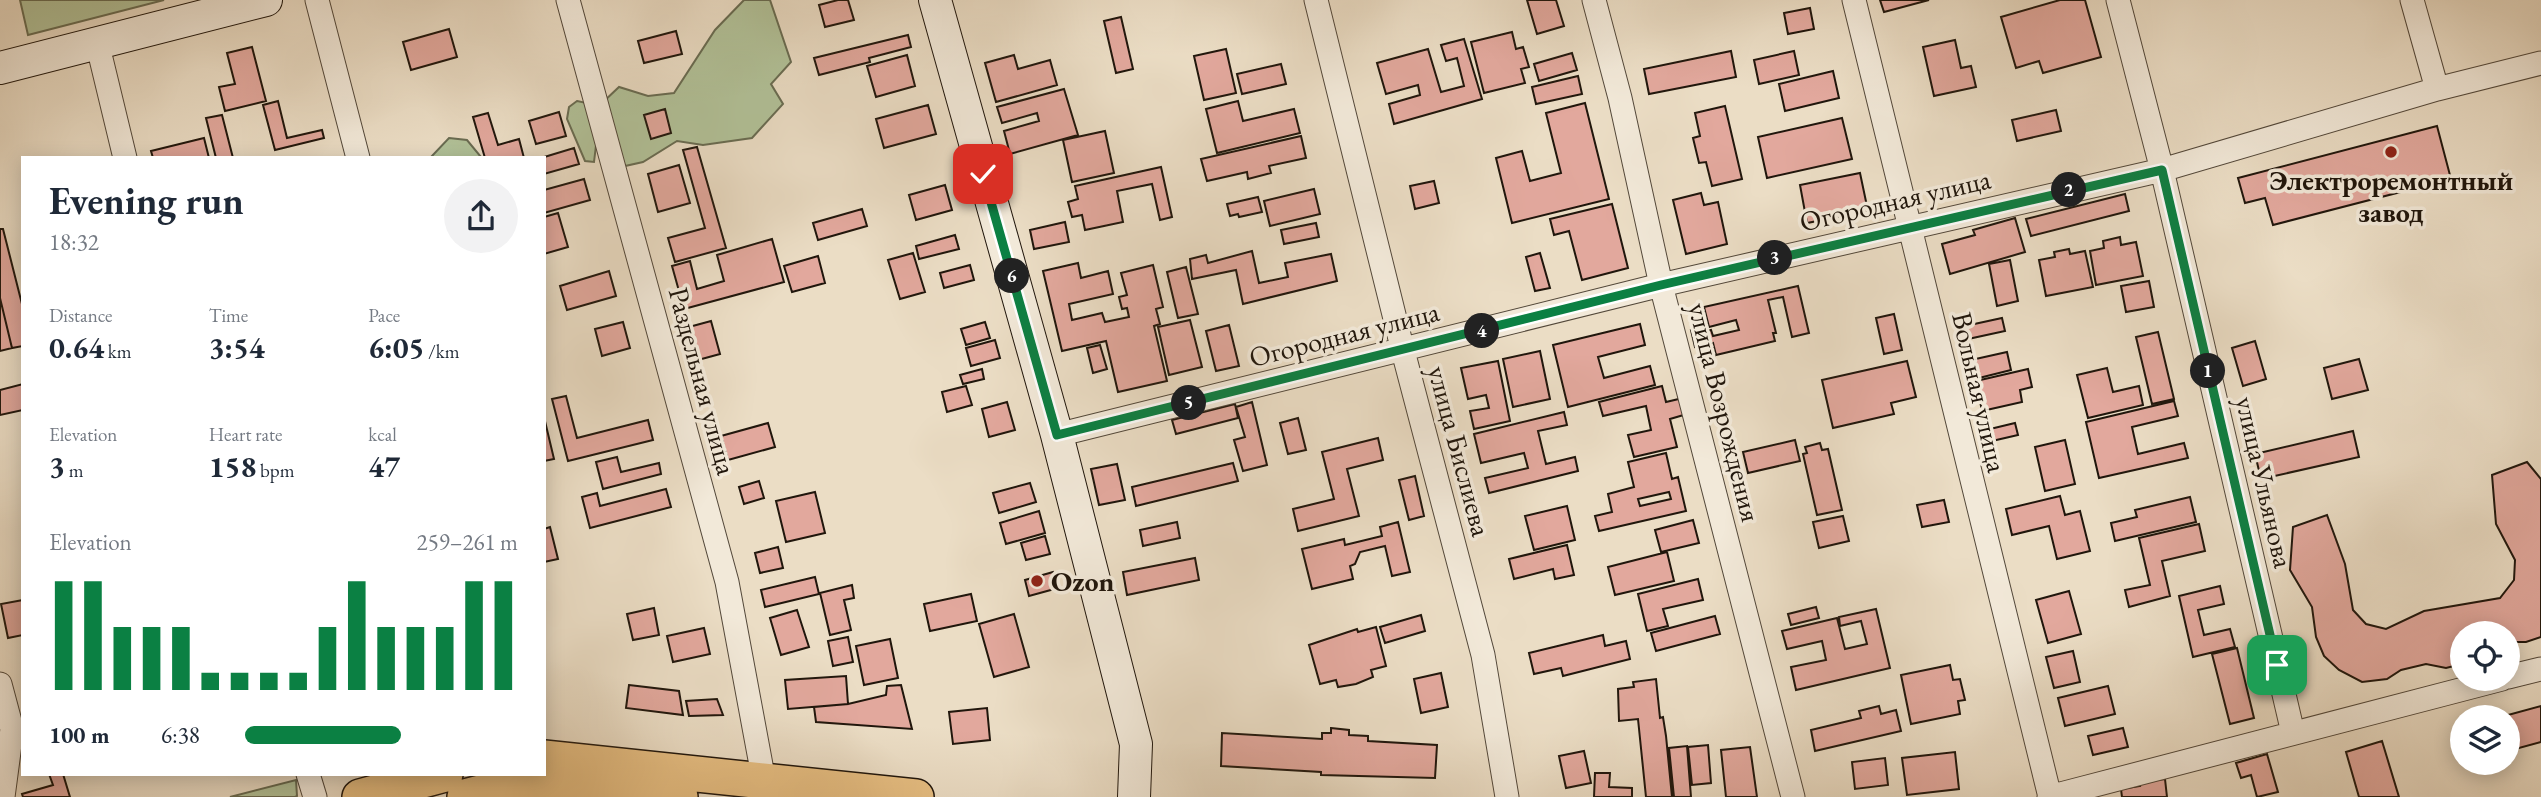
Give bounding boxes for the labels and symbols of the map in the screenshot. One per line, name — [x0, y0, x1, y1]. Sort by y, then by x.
pin — [953, 144, 1013, 204]
marker: Электроремонтный завод — [2383, 144, 2399, 160]
street label: Огородная улица — [1796, 160, 1995, 239]
place label: Электроремонтный завод — [2269, 162, 2513, 230]
pin: 2 — [2052, 172, 2086, 208]
pin: 3 — [1758, 240, 1792, 276]
pin: 6 — [995, 258, 1030, 294]
street label: Раздельная улица — [661, 283, 746, 479]
street label: Огородная улица — [1245, 293, 1444, 375]
street label: улица Возрождения — [1680, 299, 1770, 525]
street label: Вольная улица — [1944, 308, 2016, 476]
pin: 4 — [1464, 314, 1500, 348]
pin: 1 — [2190, 354, 2226, 388]
street label: улица Бислиева — [1420, 362, 1500, 541]
pin: 5 — [1172, 386, 1206, 420]
street label: улица Ульянова — [2228, 393, 2302, 572]
place label: Ozon — [1051, 563, 1115, 599]
marker: Ozon — [1029, 573, 1045, 589]
pin — [2247, 635, 2307, 695]

